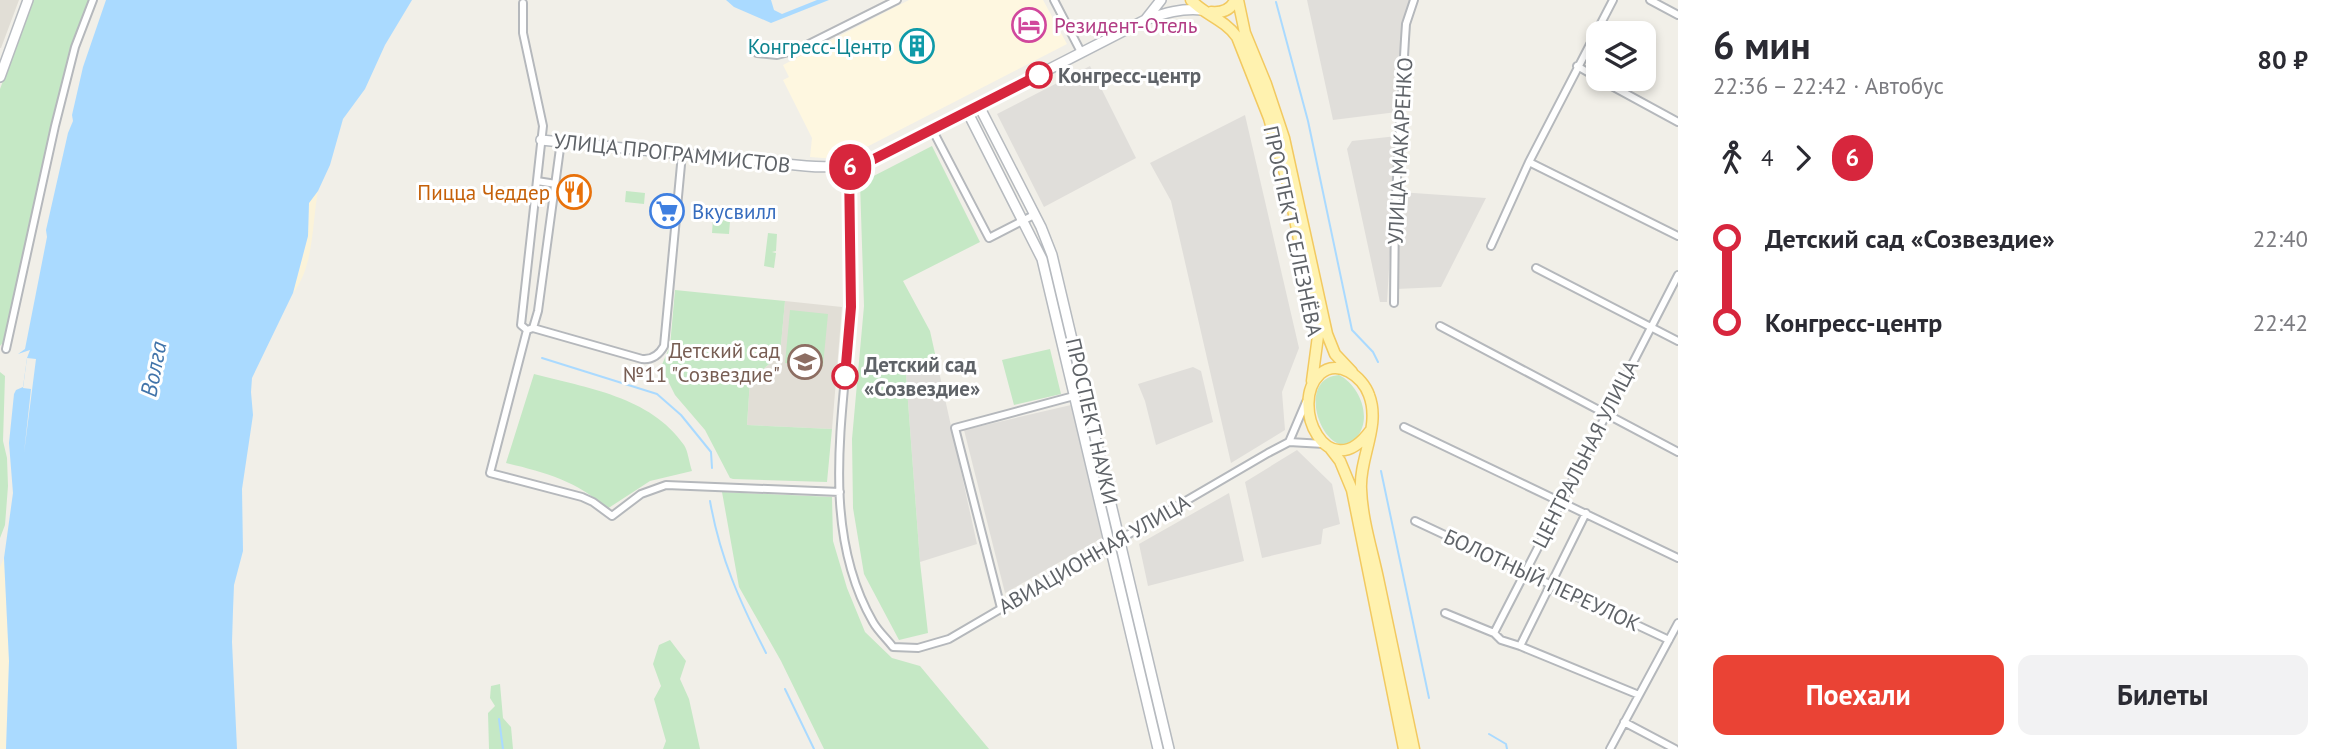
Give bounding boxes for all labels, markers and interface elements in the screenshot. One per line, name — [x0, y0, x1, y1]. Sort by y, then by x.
hotel icon: Резидент-Отель — [1010, 6, 1048, 44]
place label: Резидент-Отель — [1054, 12, 1198, 39]
text: 6 мин — [1713, 20, 1811, 69]
map controls — [1586, 21, 1656, 91]
button: layers — [1586, 21, 1656, 91]
building icon: Конгресс-Центр — [898, 27, 936, 65]
place label: Конгресс-Центр — [748, 33, 892, 60]
text: 80 ₽ — [2257, 43, 2308, 76]
street label: УЛИЦА МАКАРЕНКО — [1382, 57, 1418, 245]
marker: Конгресс-центр — [1026, 62, 1052, 88]
place label: Конгресс-центр — [1058, 62, 1201, 89]
text: 22:36 – 22:42 · Автобус — [1713, 71, 1944, 100]
street label: ПРОСПЕКТ СЕЛЕЗНЁВА — [1257, 123, 1329, 339]
street label: УЛИЦА ПРОГРАММИСТОВ — [552, 127, 792, 179]
icon: walk — [1713, 139, 1751, 177]
icon: forward — [1784, 139, 1822, 177]
text: 6 — [1846, 142, 1859, 173]
text: 4 — [1761, 143, 1774, 172]
line badge: 6 — [827, 144, 873, 190]
text: 6 — [843, 151, 857, 182]
restaurant icon: Пицца Чеддер — [555, 173, 593, 211]
place label: Пицца Чеддер — [417, 179, 550, 206]
supermarket icon: Вкусвилл — [648, 192, 686, 230]
place label: Вкусвилл — [692, 198, 777, 225]
text: Детский сад «Созвездие» — [1765, 222, 2055, 255]
text: 22:40 — [2253, 224, 2308, 253]
text: Конгресс-центр — [1765, 306, 1942, 339]
text: 22:42 — [2253, 308, 2308, 337]
street label: ПРОСПЕКТ НАУКИ — [1060, 335, 1124, 507]
place label: Детский сад №11 "Созвездие" — [623, 337, 780, 388]
water label: Волга — [133, 339, 173, 399]
school or university icon: Детский сад №11 "Созвездие" — [786, 343, 824, 381]
place label: Детский сад «Созвездие» — [864, 351, 980, 402]
street label: ЦЕНТРАЛЬНАЯ УЛИЦА — [1526, 355, 1644, 552]
marker: Детский сад «Созвездие» — [832, 363, 858, 389]
street label: АВИАЦИОННАЯ УЛИЦА — [993, 488, 1195, 620]
street label: БОЛОТНЫЙ ПЕРЕУЛОК — [1440, 523, 1645, 637]
button: Поехали — [1713, 655, 2004, 735]
button: Билеты — [2018, 655, 2308, 735]

